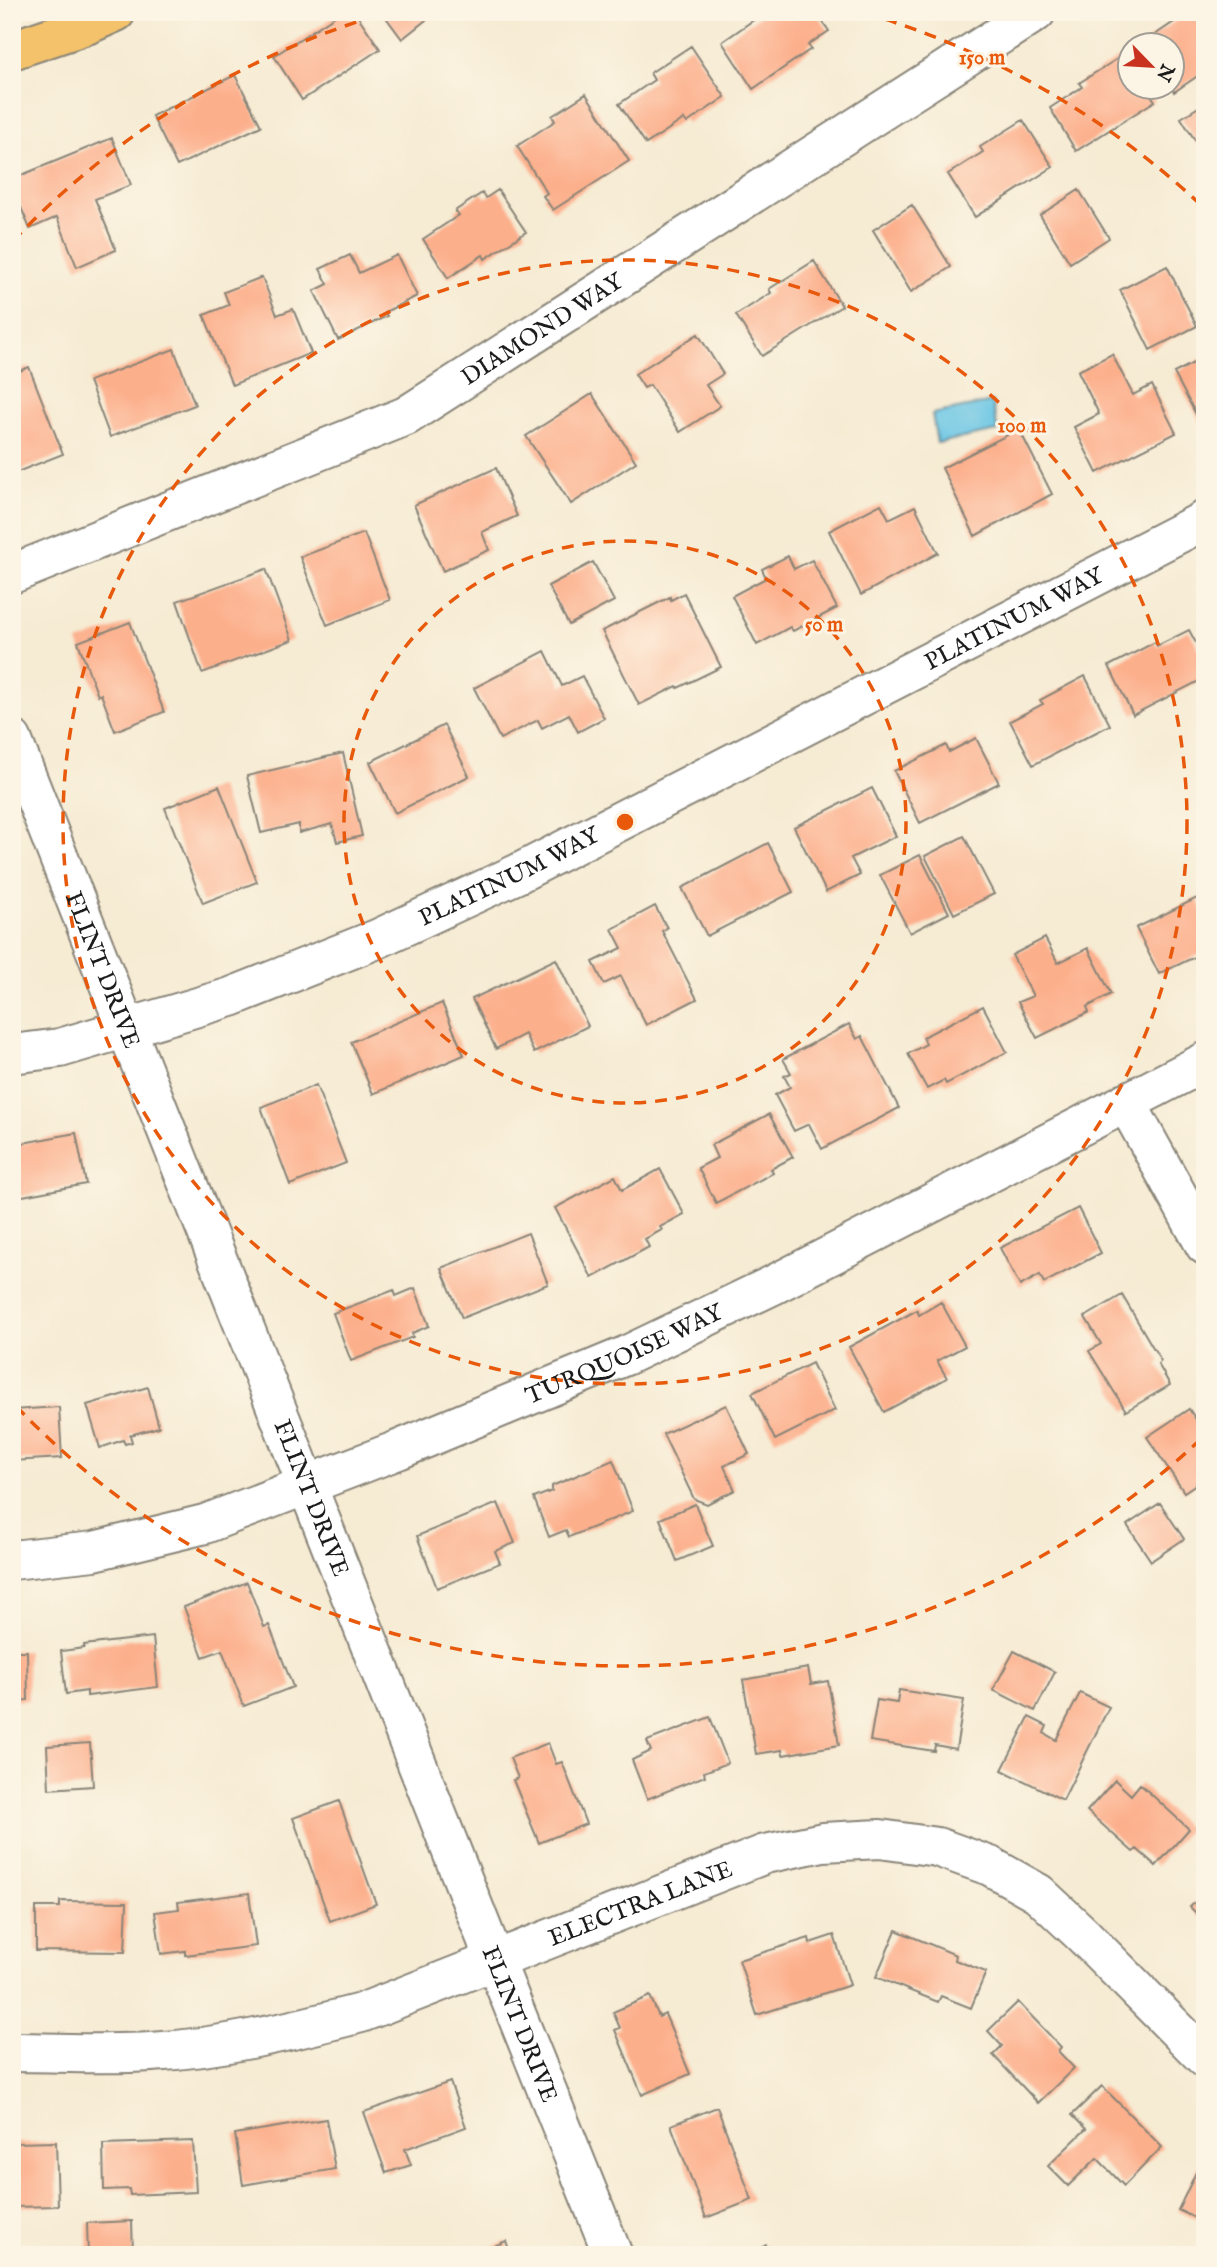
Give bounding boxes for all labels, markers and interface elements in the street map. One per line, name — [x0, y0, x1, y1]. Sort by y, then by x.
north arrow — [1116, 32, 1186, 102]
text: 150 m — [959, 45, 1006, 72]
text: N — [1150, 59, 1179, 85]
street label: DIAMOND WAY — [456, 266, 631, 394]
text: 100 m — [997, 413, 1047, 440]
street label: PLATINUM WAY — [920, 560, 1111, 679]
text: 50 m — [805, 612, 844, 639]
centre of rings — [613, 810, 637, 834]
street label: PLATINUM WAY — [414, 819, 607, 934]
street label: FLINT DRIVE — [57, 887, 147, 1053]
street label: TURQUOISE WAY — [521, 1297, 730, 1413]
street label: FLINT DRIVE — [266, 1416, 355, 1581]
street label: ELECTRA LANE — [544, 1854, 737, 1955]
street label: FLINT DRIVE — [474, 1942, 564, 2107]

